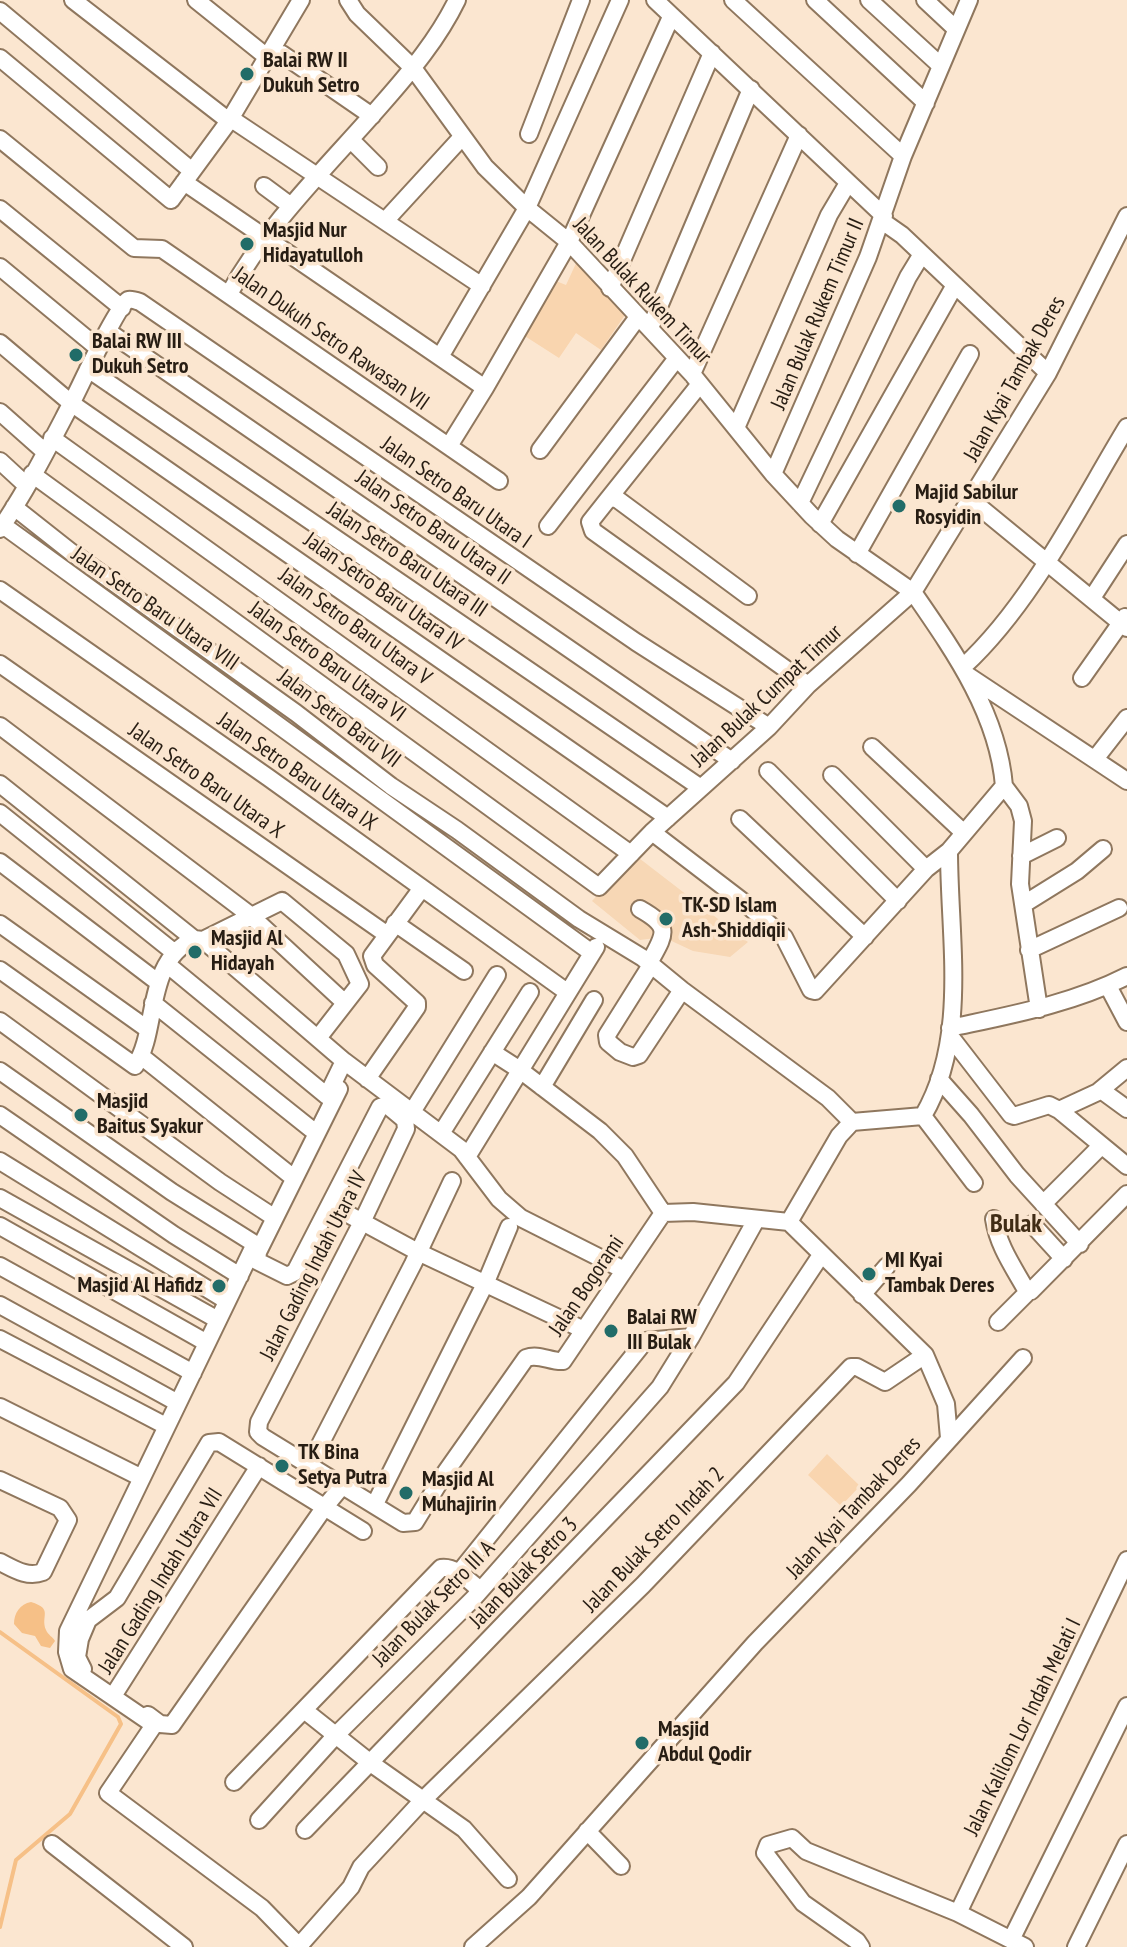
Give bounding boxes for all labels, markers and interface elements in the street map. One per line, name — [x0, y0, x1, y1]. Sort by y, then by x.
place label: Balai RW II Dukuh Setro — [263, 48, 360, 100]
marker: Balai RW II Dukuh Setro — [238, 65, 256, 83]
street label: Jalan Bulak Rukem Timur — [567, 212, 717, 370]
street label: Jalan Bulak Rukem Timur II — [766, 214, 870, 414]
place label: Masjid Nur Hidayatulloh — [263, 218, 363, 270]
marker: Masjid Nur Hidayatulloh — [238, 235, 256, 253]
street label: Jalan Dukuh Setro Rawasan VII — [228, 261, 434, 417]
street label: Jalan Kyai Tambak Deres — [959, 292, 1071, 466]
place label: Balai RW III Dukuh Setro — [92, 329, 189, 380]
marker: Balai RW III Dukuh Setro — [67, 346, 85, 364]
street label: Jalan Setro Baru Utara I — [376, 431, 536, 555]
street label: Jalan Setro Baru Utara II — [351, 465, 515, 591]
place label: Majid Sabilur Rosyidin — [915, 480, 1018, 532]
street label: Jalan Setro Baru Utara III — [322, 497, 492, 623]
marker: Majid Sabilur Rosyidin — [890, 497, 908, 515]
street label: Jalan Setro Baru Utara IV — [299, 527, 467, 657]
street label: Jalan Setro Baru Utara VIII — [66, 541, 244, 677]
street label: Jalan Setro Baru Utara V — [273, 563, 437, 691]
street label: Jalan Setro Baru Utara VI — [243, 596, 411, 728]
street label: Jalan Bulak Cumpat Timur — [686, 619, 848, 773]
street label: Jalan Setro Baru VII — [272, 664, 406, 774]
street label: Jalan Setro Baru Utara IX — [212, 707, 382, 837]
street label: Jalan Setro Baru Utara X — [123, 718, 289, 844]
place label: TK-SD Islam Ash-Shiddiqii — [682, 893, 786, 944]
marker: TK-SD Islam Ash-Shiddiqii — [657, 910, 675, 928]
place label: Masjid Al Hidayah — [211, 926, 283, 978]
marker: Masjid Al Hidayah — [186, 943, 204, 961]
place label: Masjid Baitus Syakur — [97, 1089, 203, 1140]
marker: Masjid Baitus Syakur — [72, 1106, 90, 1124]
street label: Jalan Gading Indah Utara IV — [255, 1167, 373, 1365]
district label: Bulak — [990, 1209, 1042, 1241]
street label: Jalan Bogorami — [544, 1231, 630, 1341]
place label: MI Kyai Tambak Deres — [885, 1248, 994, 1300]
marker: MI Kyai Tambak Deres — [860, 1265, 878, 1283]
place label: Masjid Al Hafidz — [77, 1273, 203, 1299]
marker: Masjid Al Hafidz — [210, 1277, 228, 1295]
place label: Balai RW III Bulak — [627, 1305, 697, 1356]
marker: Balai RW III Bulak — [602, 1322, 620, 1340]
street label: Jalan Kyai Tambak Deres — [781, 1432, 927, 1584]
place label: TK Bina Setya Putra — [298, 1440, 387, 1492]
marker: TK Bina Setya Putra — [273, 1457, 291, 1475]
street label: Jalan Bulak Setro Indah 2 — [578, 1462, 730, 1618]
place label: Masjid Al Muhajirin — [422, 1467, 497, 1518]
street label: Jalan Gading Indah Utara VII — [93, 1483, 229, 1679]
marker: Masjid Al Muhajirin — [397, 1484, 415, 1502]
street label: Jalan Bulak Setro 3 — [464, 1512, 584, 1634]
street label: Jalan Bulak Setro III A — [367, 1536, 501, 1672]
street label: Jalan Kalilom Lor Indah Melati I — [959, 1614, 1087, 1840]
place label: Masjid Abdul Qodir — [658, 1717, 751, 1768]
marker: Masjid Abdul Qodir — [633, 1734, 651, 1752]

